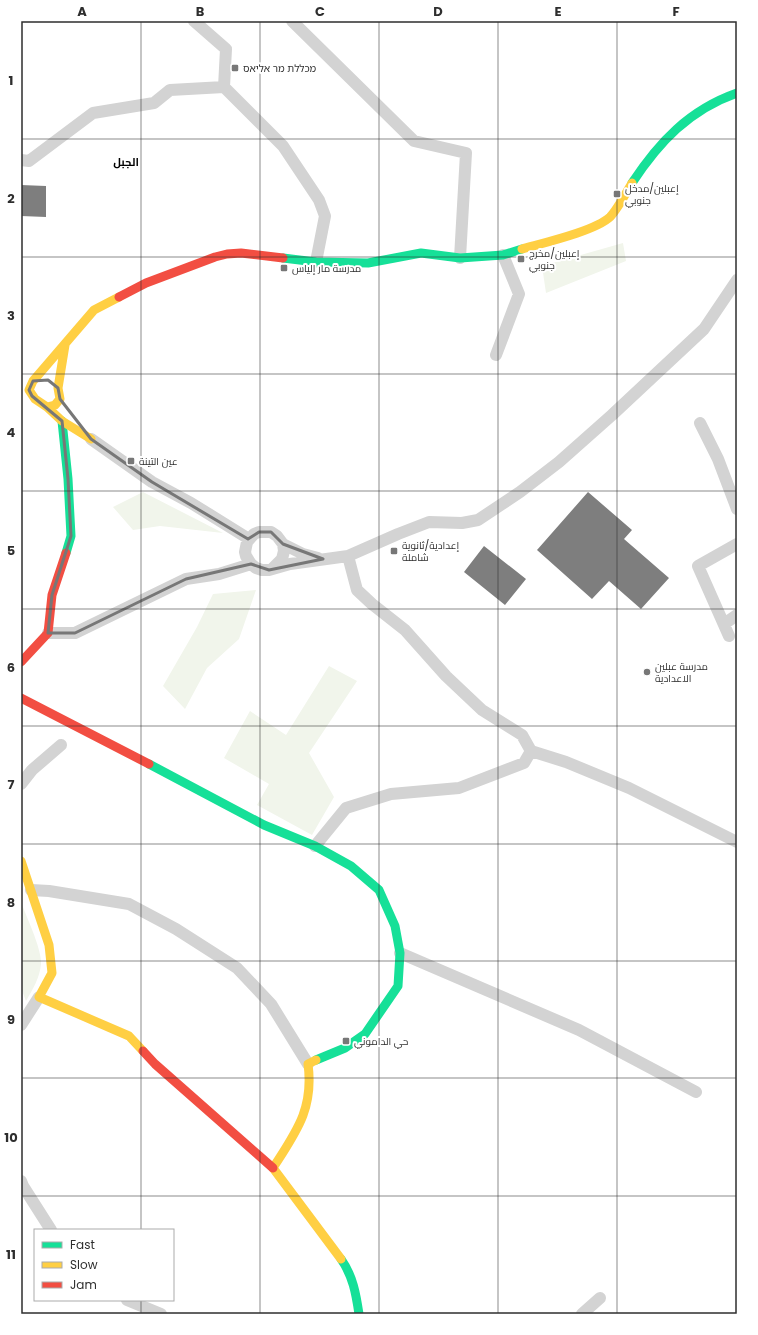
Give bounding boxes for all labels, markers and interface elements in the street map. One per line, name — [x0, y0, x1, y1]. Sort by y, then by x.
text: A — [77, 2, 87, 21]
text: B — [196, 2, 205, 21]
text: C — [315, 2, 325, 21]
text: D — [433, 2, 443, 21]
text: E — [554, 2, 562, 21]
text: F — [672, 2, 680, 21]
place label: מכללת מר אליאס — [243, 61, 317, 76]
marker: מכללת מר אליאס — [230, 63, 240, 73]
text: 1 — [9, 71, 13, 90]
district label: الجبل — [113, 154, 139, 170]
place label: إعبلين/مدخل جنوبي — [625, 181, 679, 208]
text: 2 — [7, 189, 15, 208]
marker: إعبلين/مدخل جنوبي — [612, 189, 622, 199]
place label: إعبلين/مخرج جنوبي — [529, 246, 580, 273]
marker: إعبلين/مخرج جنوبي — [516, 254, 526, 264]
place label: مدرسة مار إلياس — [292, 261, 361, 276]
marker: مدرسة مار إلياس — [279, 263, 289, 273]
text: 3 — [7, 306, 15, 325]
text: 4 — [7, 423, 16, 442]
place label: عين التينة — [139, 454, 178, 469]
marker: عين التينة — [126, 456, 136, 466]
place label: إعدادية/ثانوية شاملة — [402, 538, 460, 565]
text: 5 — [7, 541, 15, 560]
marker: إعدادية/ثانوية شاملة — [389, 546, 399, 556]
text: 6 — [7, 658, 15, 677]
place label: مدرسة عبلين الاعدادية — [655, 659, 708, 686]
marker: مدرسة عبلين الاعدادية — [642, 667, 652, 677]
text: 7 — [8, 775, 15, 794]
text: 8 — [7, 893, 15, 912]
text: 9 — [7, 1010, 15, 1029]
place label: حي الداموني — [354, 1034, 408, 1049]
marker: حي الداموني — [341, 1036, 351, 1046]
text: 10 — [4, 1128, 18, 1147]
legend — [34, 1229, 174, 1301]
text: Fast — [70, 1236, 95, 1253]
text: 11 — [6, 1245, 16, 1264]
text: Slow — [70, 1256, 98, 1273]
text: Jam — [70, 1276, 97, 1293]

